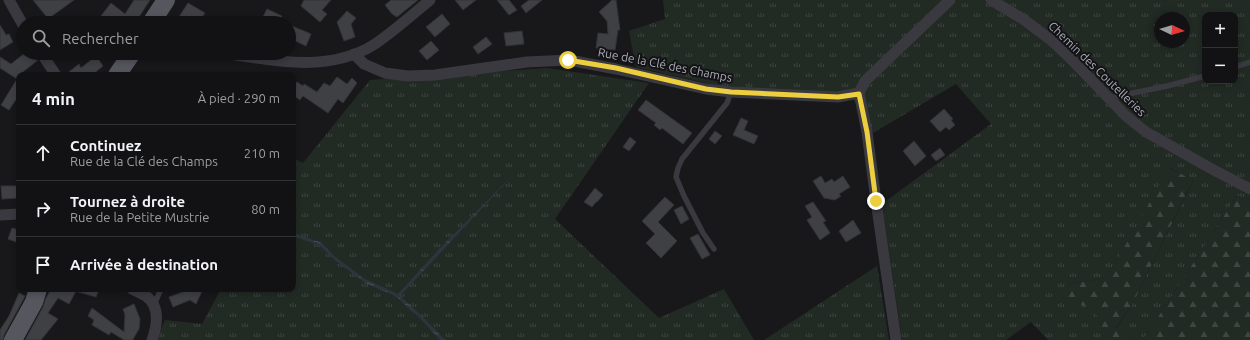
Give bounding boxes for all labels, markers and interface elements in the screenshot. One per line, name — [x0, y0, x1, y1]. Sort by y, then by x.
north arrow — [1154, 12, 1190, 48]
map controls — [1202, 12, 1238, 84]
button: + — [1202, 12, 1238, 48]
search box — [16, 16, 296, 60]
street label: Chemin des Coutelleries — [1046, 19, 1149, 118]
icon: search — [30, 27, 52, 49]
text: Rechercher — [62, 30, 139, 47]
street label: Rue de la Clé des Champs — [597, 45, 733, 84]
button: − — [1202, 48, 1238, 84]
route start — [559, 51, 577, 69]
text: 4 min — [32, 89, 75, 108]
text: À pied · 290 m — [198, 91, 280, 105]
text: Continuez — [70, 137, 141, 154]
icon: ahead — [32, 142, 54, 164]
text: 210 m — [244, 146, 280, 160]
text: Rue de la Clé des Champs — [70, 154, 218, 168]
route end — [867, 192, 885, 210]
text: Tournez à droite — [70, 193, 185, 210]
icon: right — [32, 198, 54, 220]
text: 80 m — [251, 202, 280, 216]
text: Rue de la Petite Mustrie — [70, 210, 209, 224]
icon: arrive — [32, 254, 54, 276]
text: Arrivée à destination — [70, 256, 218, 273]

